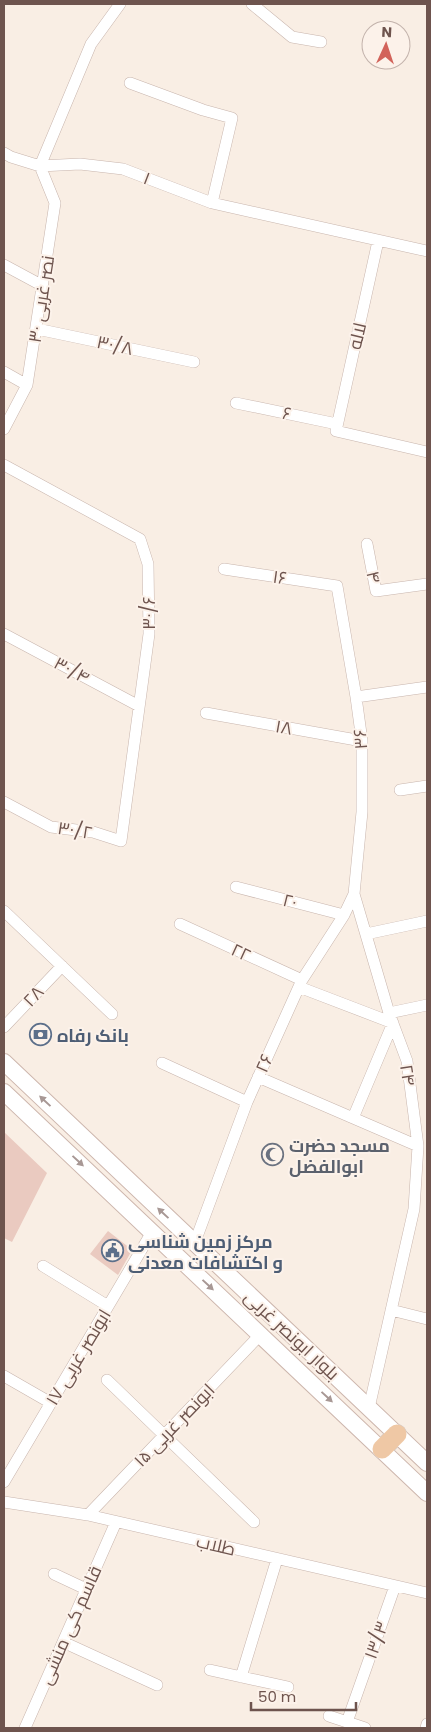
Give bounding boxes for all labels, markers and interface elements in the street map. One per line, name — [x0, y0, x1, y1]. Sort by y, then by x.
north arrow — [361, 20, 411, 70]
text: N — [381, 22, 392, 42]
street label: ۱ — [140, 165, 154, 191]
street label: نصر غربی ۳۰ — [22, 254, 60, 344]
street label: لاله — [342, 320, 372, 352]
street label: ۳۰/۸ — [95, 329, 135, 361]
street label: ۶ — [280, 400, 294, 426]
street label: ۱۶ — [271, 564, 289, 590]
street label: ۴ — [360, 568, 388, 586]
street label: ۳۰/۶ — [136, 596, 161, 630]
street label: ۳۰/۴ — [50, 650, 94, 690]
street label: ۱۸ — [274, 713, 294, 741]
street label: ۳۶ — [347, 728, 373, 750]
street label: ۳۰/۲ — [56, 815, 94, 845]
street label: ۲۰ — [280, 887, 300, 915]
street label: ۲۲ — [227, 937, 255, 967]
street label: ۲۸ — [17, 980, 49, 1012]
bank icon: بانک رفاه — [29, 1023, 53, 1047]
place label: بانک رفاه — [57, 1023, 129, 1048]
street label: ۲۶ — [249, 1050, 279, 1076]
street label: ۲۴ — [394, 1062, 422, 1088]
one-way arrow — [39, 1095, 51, 1107]
place label: مسجد حضرت ابوالفضل — [289, 1133, 390, 1179]
mosque icon: مسجد حضرت ابوالفضل — [261, 1143, 285, 1167]
one-way arrow — [71, 1155, 83, 1167]
one-way arrow — [158, 1207, 170, 1219]
place label: مرکز زمین شناسی و اکتشافات معدنی — [128, 1229, 283, 1275]
public building icon: مرکز زمین شناسی و اکتشافات معدنی — [100, 1239, 124, 1263]
one-way arrow — [202, 1279, 214, 1291]
street label: بلوار ابونصر غربی — [239, 1284, 345, 1386]
street label: ابونصر غربی ۱۷ — [39, 1304, 117, 1410]
street label: ابونصر غربی ۱۵ — [128, 1378, 220, 1472]
one-way arrow — [320, 1391, 332, 1403]
street label: طلاب — [194, 1528, 238, 1562]
street label: قاسم کی منشی — [33, 1561, 107, 1689]
street label: ۱۳/۳ — [358, 1618, 394, 1662]
scale bar — [251, 1680, 356, 1712]
text: 50 m — [258, 1686, 296, 1707]

